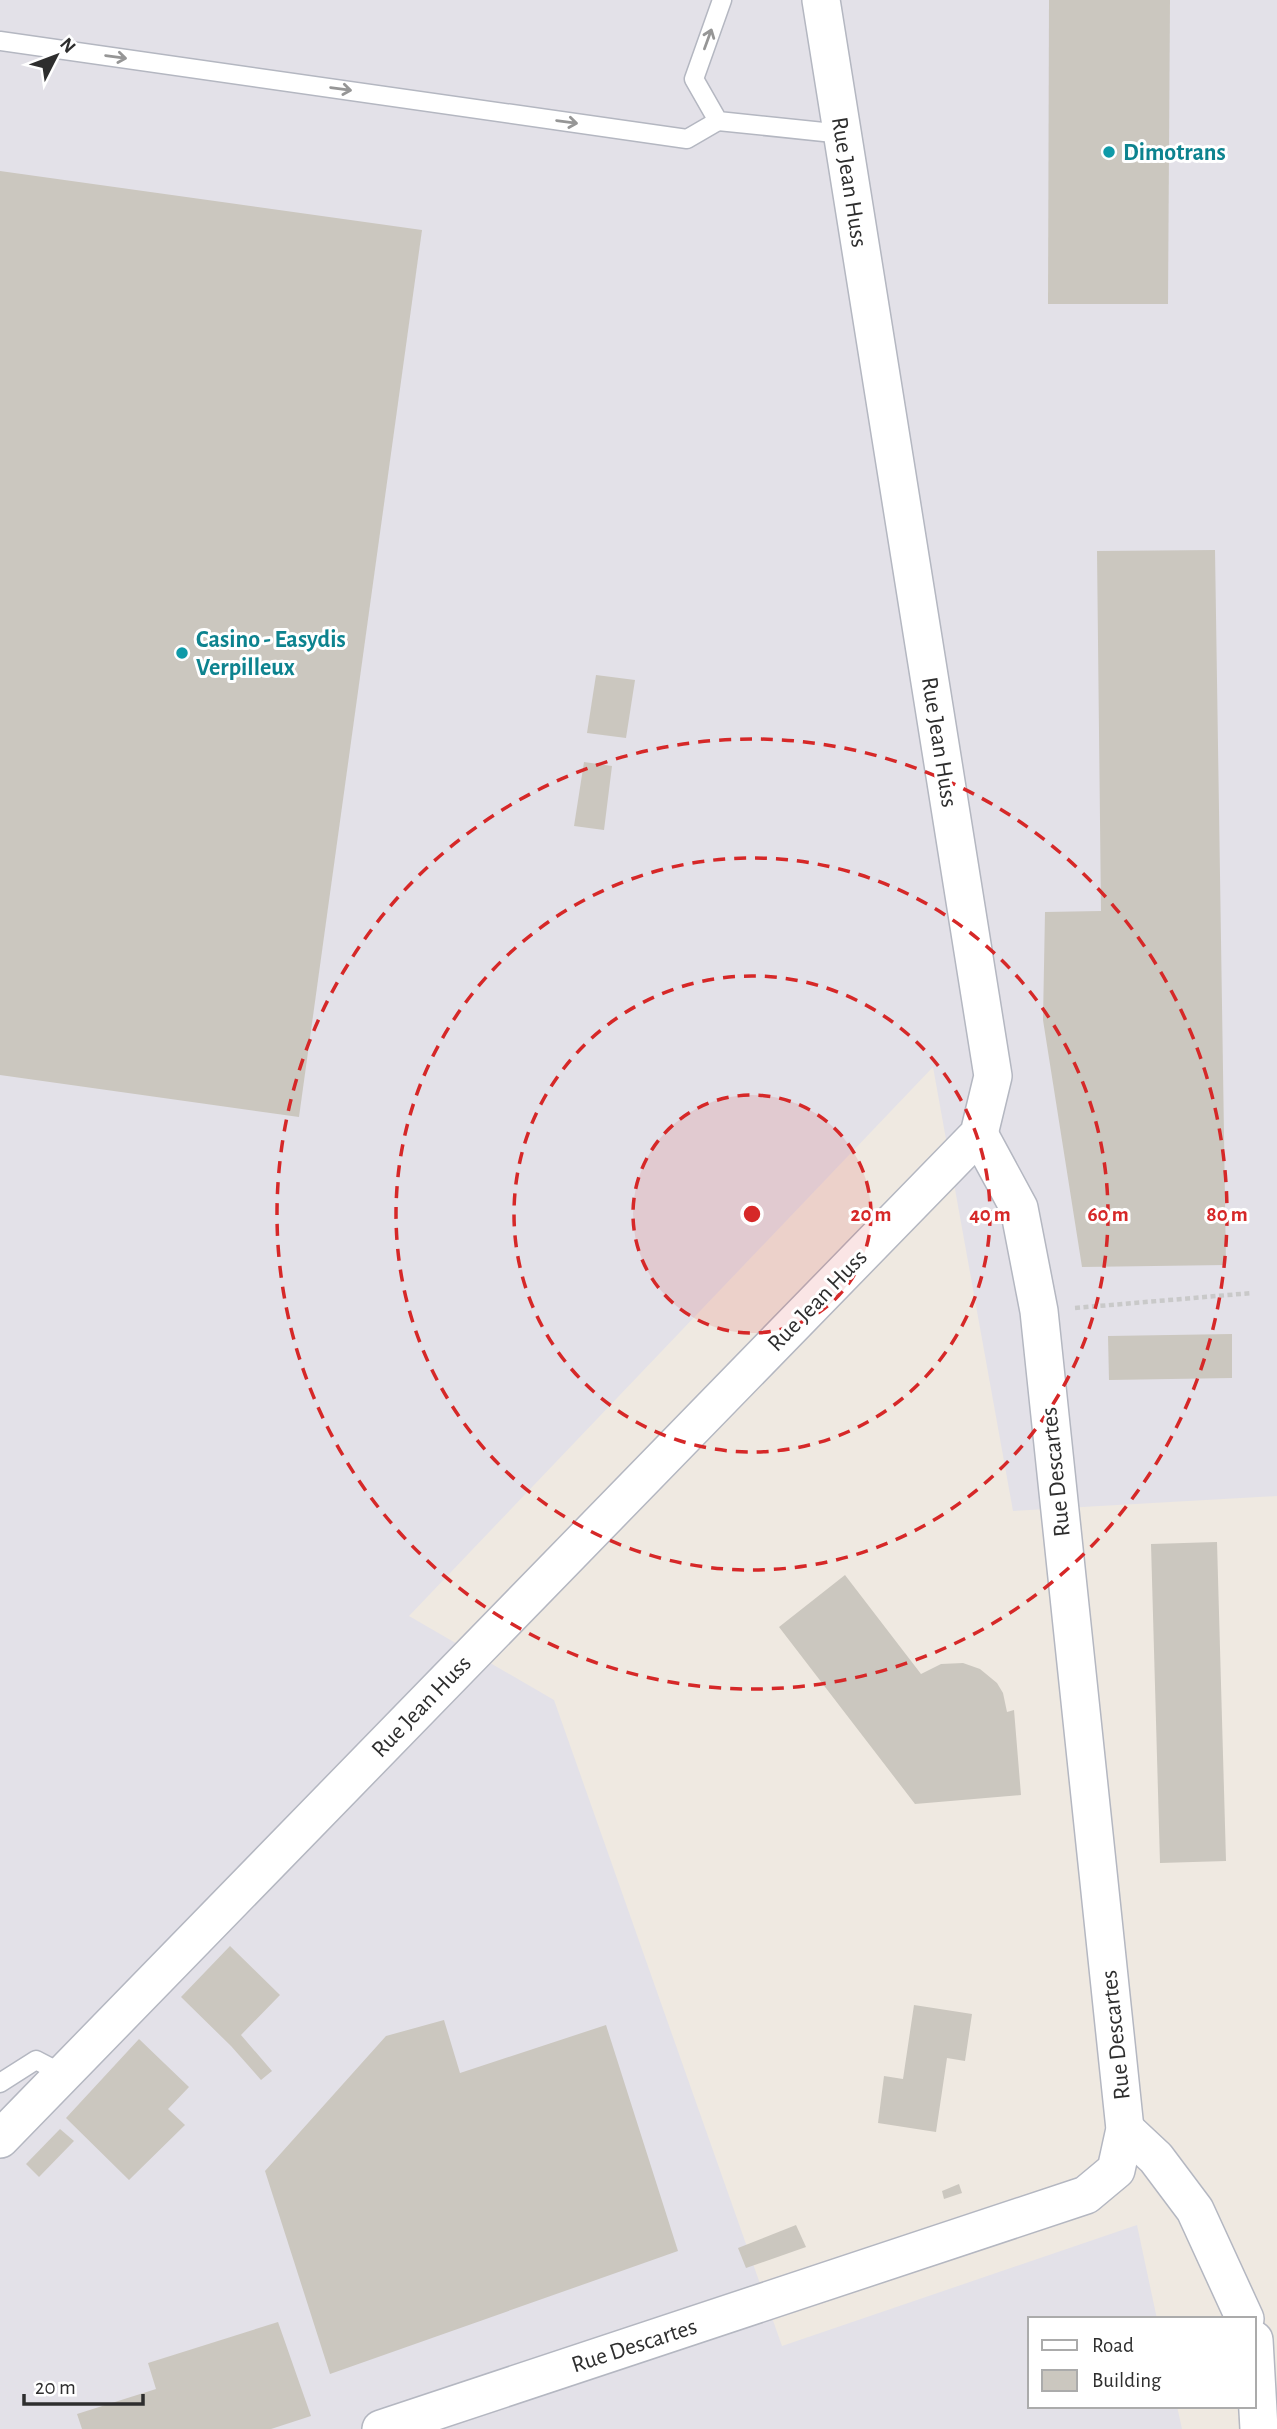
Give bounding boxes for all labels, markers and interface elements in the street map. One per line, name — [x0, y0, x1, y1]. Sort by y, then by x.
north arrow — [21, 21, 91, 91]
one-way arrow — [703, 29, 715, 51]
text: N — [56, 34, 79, 57]
one-way arrow — [104, 51, 127, 64]
one-way arrow — [329, 83, 352, 96]
one-way arrow — [555, 115, 577, 128]
street label: Rue Jean Huss — [827, 115, 871, 249]
place label: Dimotrans — [1123, 141, 1226, 165]
marker: Dimotrans — [1101, 144, 1117, 160]
place label: Casino - Easydis Verpilleux — [196, 628, 346, 680]
marker: Casino - Easydis Verpilleux — [174, 645, 190, 661]
street label: Rue Jean Huss — [917, 675, 961, 809]
centre of rings — [740, 1202, 764, 1226]
text: 20 m — [851, 1204, 891, 1225]
text: 40 m — [969, 1204, 1011, 1225]
text: 60 m — [1087, 1204, 1129, 1225]
text: 80 m — [1206, 1204, 1248, 1225]
street label: Rue Jean Huss — [763, 1245, 872, 1356]
street label: Rue Descartes — [1037, 1406, 1075, 1538]
street label: Rue Jean Huss — [367, 1651, 476, 1762]
street label: Rue Descartes — [1097, 1969, 1135, 2101]
street label: Rue Descartes — [569, 2314, 700, 2378]
legend — [1028, 2317, 1256, 2408]
text: Road — [1092, 2335, 1134, 2356]
scale bar — [24, 2362, 144, 2406]
text: Building — [1092, 2370, 1162, 2391]
text: 20 m — [35, 2377, 76, 2398]

